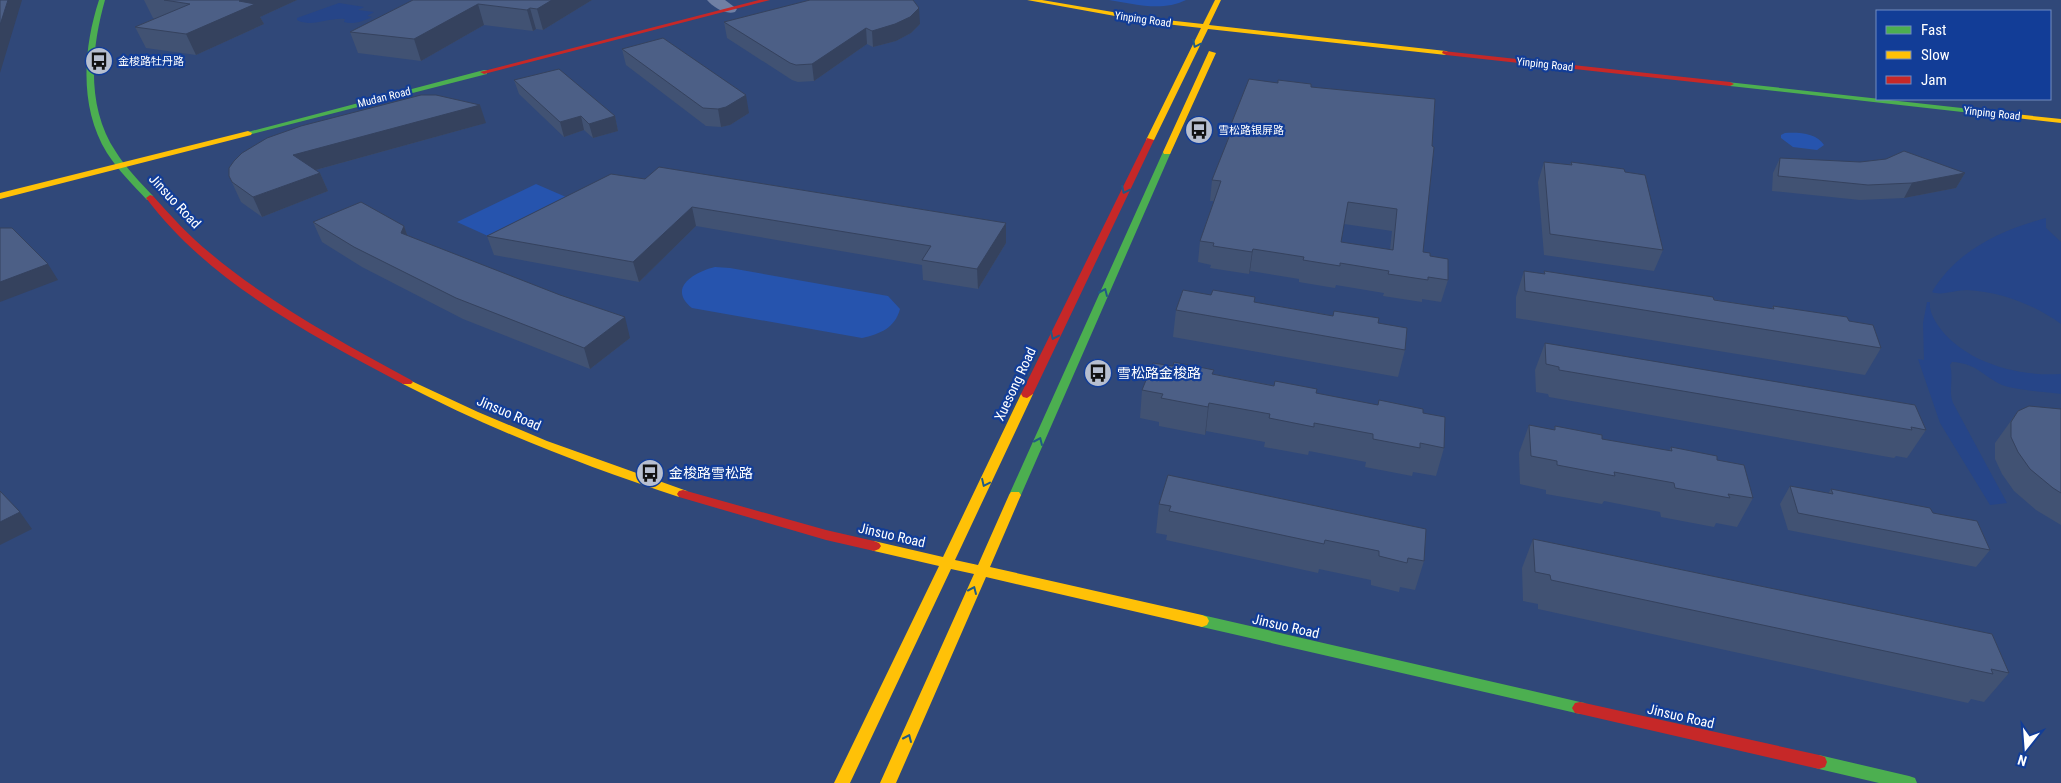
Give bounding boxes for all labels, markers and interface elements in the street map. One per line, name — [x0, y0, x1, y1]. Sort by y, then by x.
street label: Yinping Road — [1114, 9, 1172, 30]
legend — [1876, 10, 2051, 100]
text: Fast — [1921, 21, 1946, 39]
one-way arrow — [1192, 39, 1202, 48]
bus stop icon: 金梭路牡丹路 — [84, 46, 114, 76]
text: Slow — [1921, 46, 1950, 64]
place label: 金梭路牡丹路 — [118, 55, 184, 68]
street label: Yinping Road — [1516, 55, 1574, 74]
text: Jam — [1921, 71, 1947, 89]
street label: Mudan Road — [356, 85, 412, 110]
street label: Yinping Road — [1963, 104, 2021, 123]
bus stop icon: 雪松路银屏路 — [1184, 115, 1214, 145]
place label: 雪松路银屏路 — [1218, 124, 1284, 137]
street label: Jinsuo Road — [146, 171, 204, 231]
one-way arrow — [1121, 185, 1131, 194]
one-way arrow — [1098, 288, 1109, 297]
one-way arrow — [1050, 331, 1061, 340]
street label: Xuesong Road — [991, 345, 1039, 423]
bus stop icon: 雪松路金梭路 — [1083, 358, 1113, 388]
place label: 雪松路金梭路 — [1117, 365, 1201, 381]
street label: Jinsuo Road — [474, 392, 544, 434]
one-way arrow — [1032, 437, 1043, 446]
bus stop icon: 金梭路雪松路 — [635, 458, 665, 488]
place label: 金梭路雪松路 — [669, 465, 753, 481]
one-way arrow — [981, 478, 991, 487]
street label: Jinsuo Road — [857, 520, 927, 550]
one-way arrow — [967, 586, 978, 595]
street label: Jinsuo Road — [1251, 611, 1321, 641]
street label: Jinsuo Road — [1646, 701, 1716, 731]
north arrow — [2001, 723, 2051, 773]
one-way arrow — [901, 734, 912, 743]
text: N — [2016, 752, 2029, 769]

